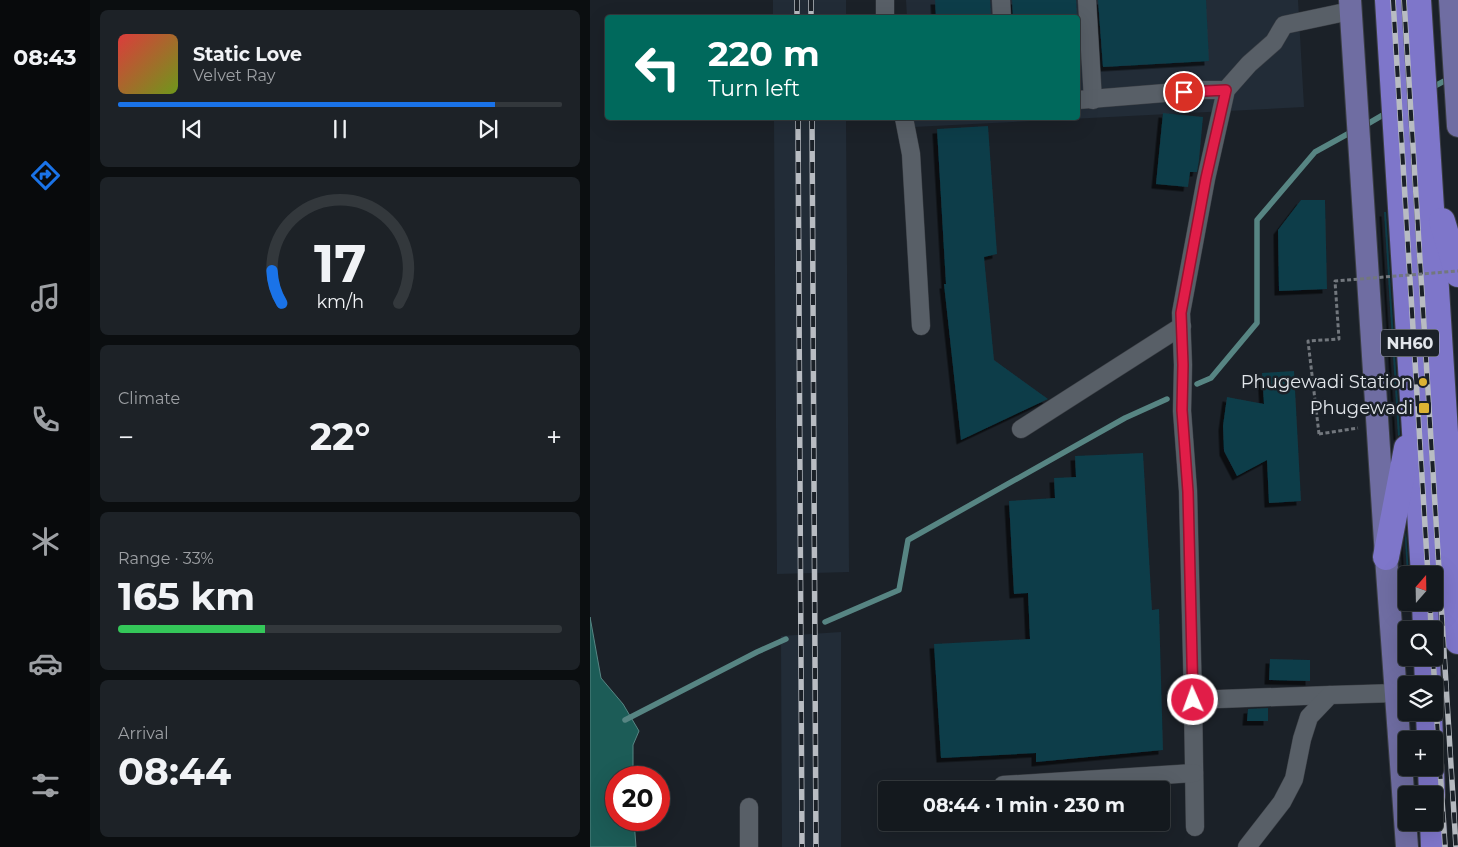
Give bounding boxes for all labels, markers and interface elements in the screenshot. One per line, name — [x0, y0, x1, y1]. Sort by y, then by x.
text: 220 m — [708, 32, 820, 75]
icon: left — [625, 35, 690, 100]
text: Static Love — [193, 43, 302, 66]
text: 08:43 — [13, 44, 77, 71]
text: Velvet Ray — [193, 66, 275, 85]
pin — [1163, 71, 1205, 113]
text: Turn left — [708, 75, 800, 102]
icon: arrive — [1170, 78, 1198, 106]
icon: previous — [178, 115, 206, 143]
icon: pause — [326, 115, 354, 143]
icon: next — [474, 115, 502, 143]
icon: directions — [28, 158, 63, 193]
text: 17 — [314, 232, 366, 295]
icon: music — [28, 280, 63, 315]
text: km/h — [316, 291, 364, 312]
road number: NH60 — [1381, 329, 1439, 356]
place label: Phugewadi Station — [1241, 371, 1413, 393]
marker: Phugewadi Station — [1417, 376, 1429, 388]
text: Climate — [118, 389, 180, 408]
place label: Phugewadi — [1310, 397, 1413, 419]
marker: Phugewadi — [1417, 401, 1431, 415]
icon: phone — [28, 402, 63, 437]
text: 22° — [310, 413, 370, 460]
text: − — [118, 420, 134, 454]
text: + — [546, 420, 562, 454]
icon: climate — [28, 524, 63, 559]
text: Range · 33% — [118, 549, 214, 568]
north arrow — [1398, 566, 1442, 611]
map controls — [1398, 566, 1443, 831]
text: 165 km — [118, 573, 255, 620]
button: search — [1398, 621, 1443, 666]
icon: car — [28, 646, 63, 681]
position arrow — [1166, 673, 1218, 725]
button: layers — [1398, 676, 1443, 721]
text: Arrival — [118, 724, 168, 743]
button: + — [1398, 731, 1443, 776]
text: 08:44 — [118, 748, 231, 795]
speed limit sign: 20 — [605, 766, 670, 831]
icon: filters — [28, 768, 63, 803]
button: − — [1398, 786, 1443, 831]
text: 08:44 · 1 min · 230 m — [923, 794, 1125, 817]

